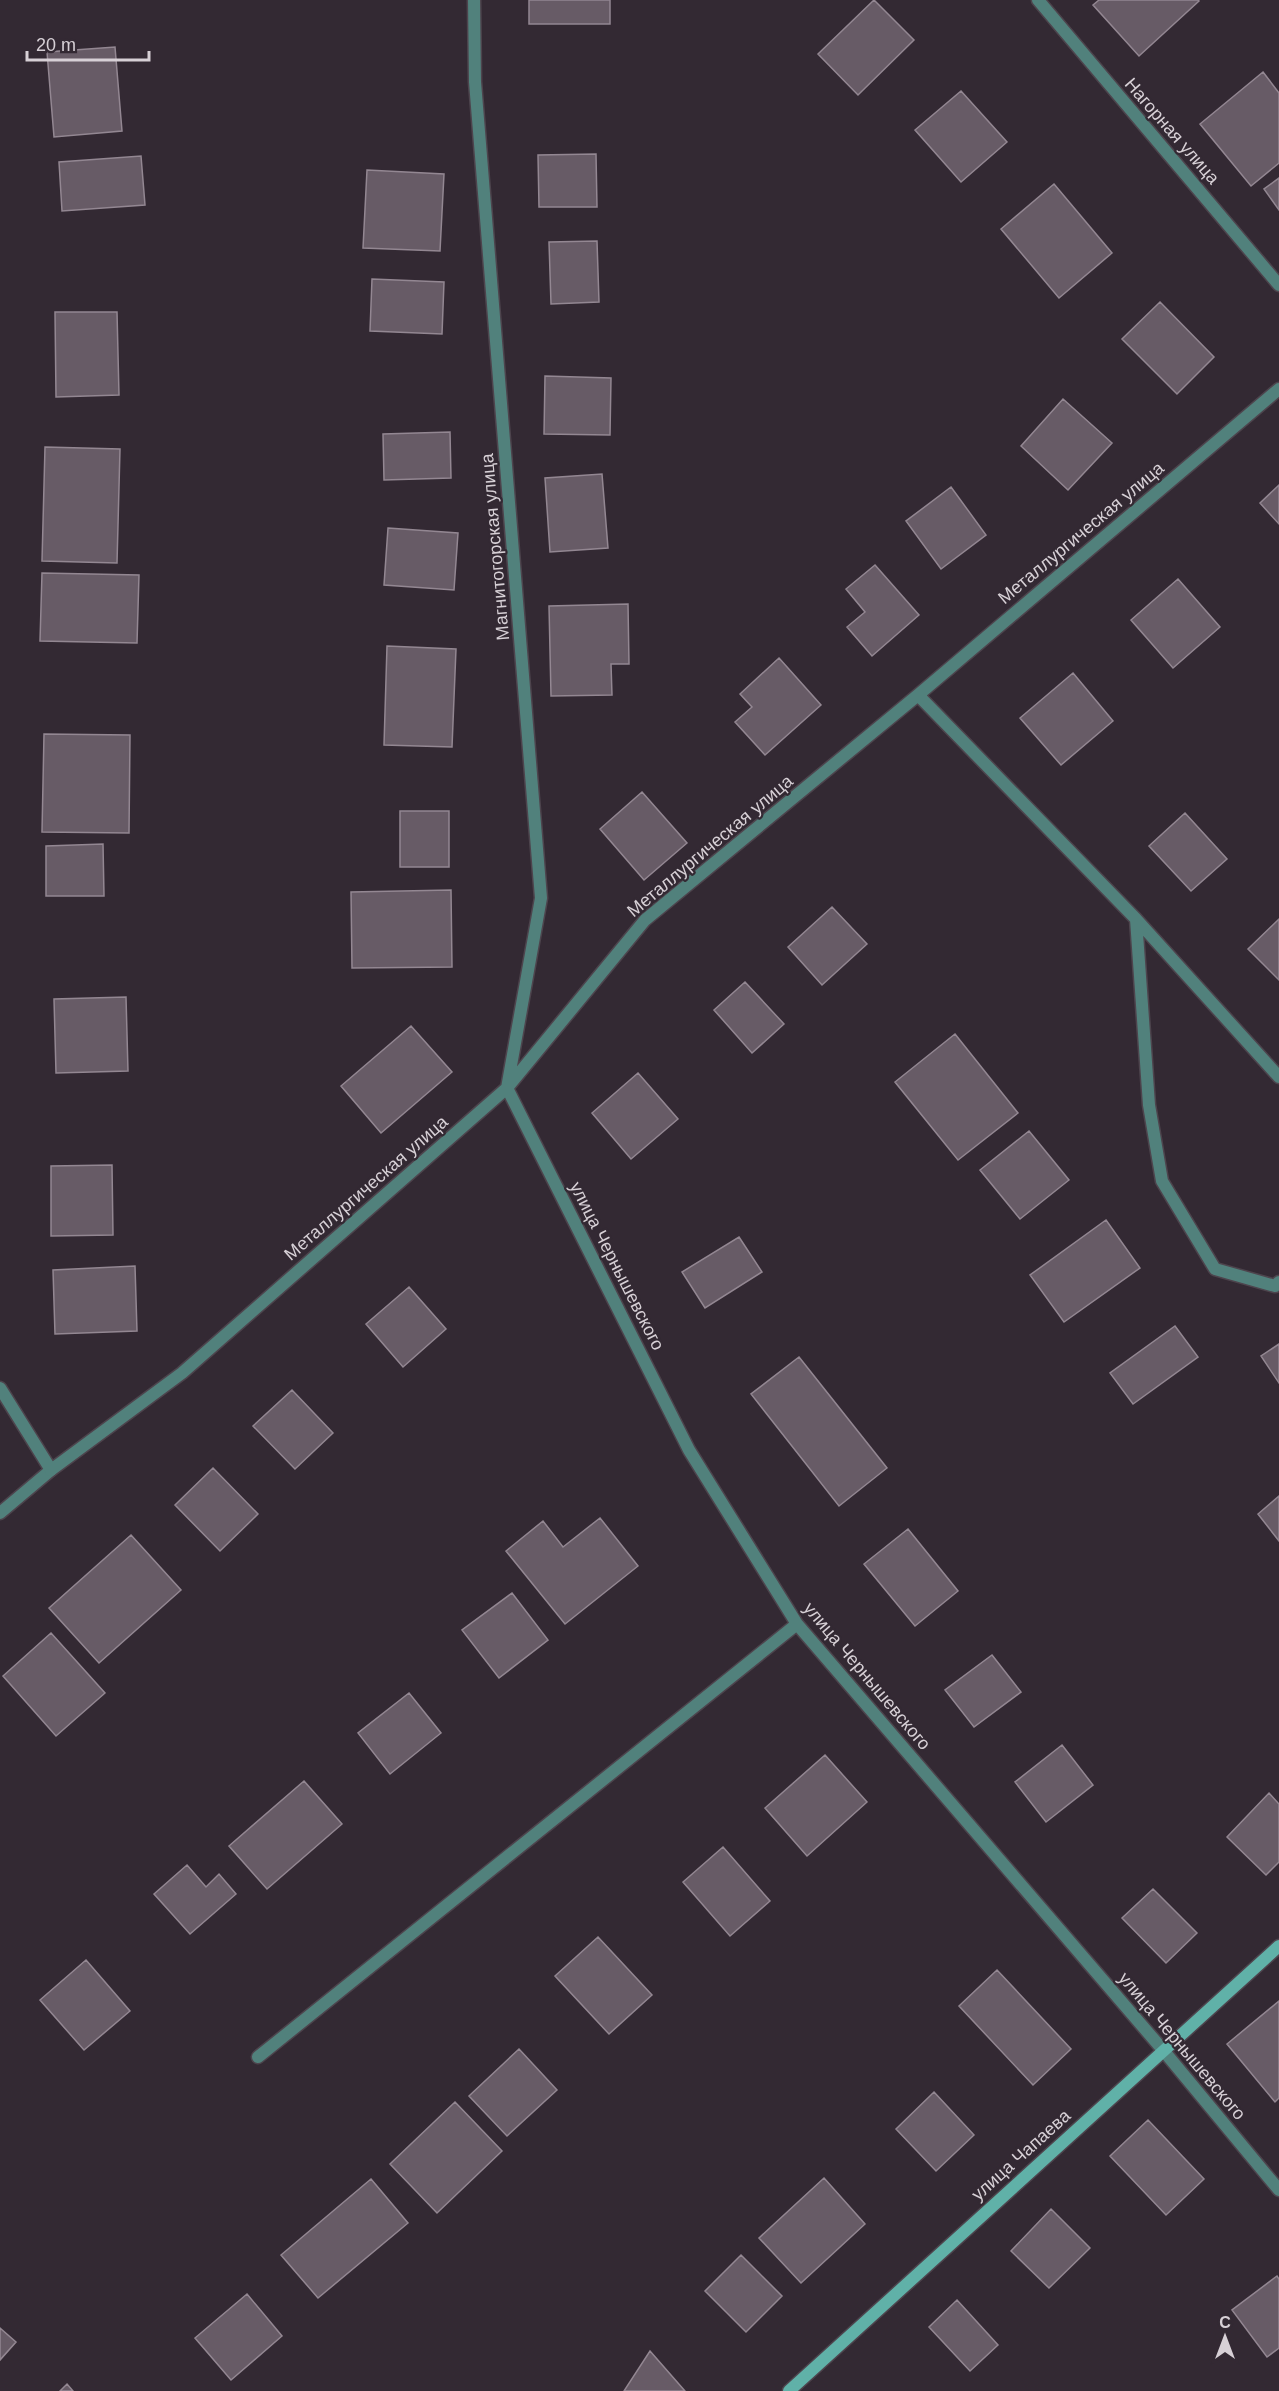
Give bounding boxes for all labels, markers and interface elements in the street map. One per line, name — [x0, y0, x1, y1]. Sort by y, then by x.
scale bar — [27, 24, 148, 62]
text: 20 m — [36, 35, 76, 55]
street label: Нагорная улица — [1121, 74, 1224, 189]
street label: Магнитогорская улица — [477, 452, 513, 641]
street label: Металлургическая улица — [994, 457, 1169, 608]
street label: Металлургическая улица — [623, 770, 798, 921]
street label: Металлургическая улица — [280, 1111, 453, 1264]
street label: улица Чернышевского — [566, 1178, 668, 1354]
street label: улица Чернышевского — [799, 1598, 935, 1754]
street label: улица Чернышевского — [1114, 1968, 1250, 2124]
street label: улица Чапаева — [968, 2105, 1075, 2204]
north arrow — [1195, 2307, 1255, 2367]
text: С — [1219, 2314, 1231, 2331]

